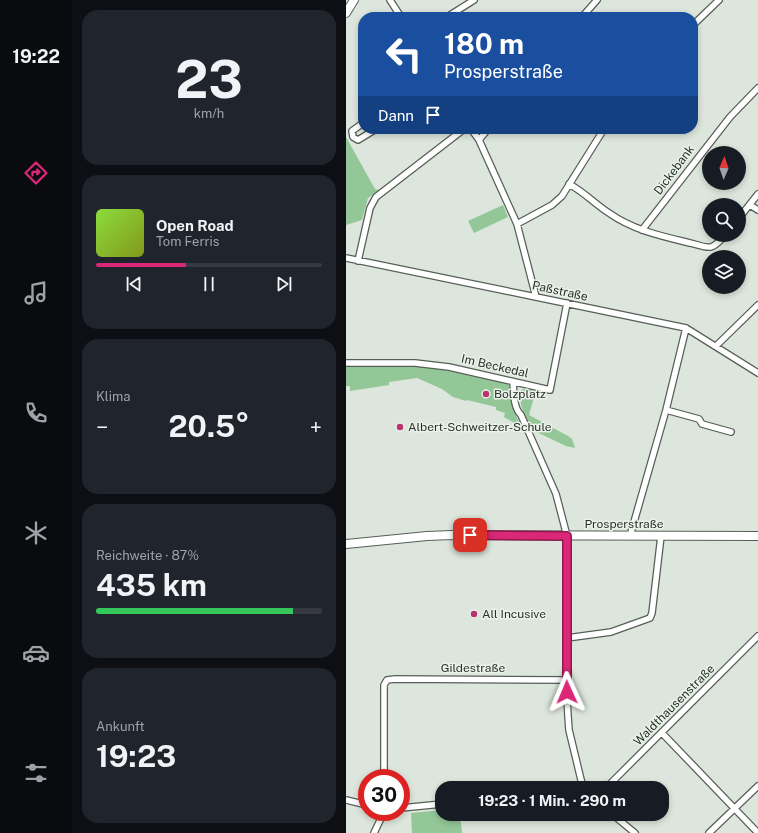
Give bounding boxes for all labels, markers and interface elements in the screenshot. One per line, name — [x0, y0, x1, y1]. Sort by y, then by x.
text: 180 m — [444, 27, 524, 60]
icon: left — [378, 28, 430, 80]
text: 19:22 — [12, 46, 60, 67]
text: 23 — [175, 49, 243, 110]
text: Prosperstraße — [444, 61, 563, 82]
icon: arrive — [422, 104, 444, 126]
text: km/h — [194, 106, 224, 121]
text: Dann — [378, 107, 414, 124]
street label: Dickebank — [651, 142, 697, 198]
north arrow — [702, 146, 746, 190]
map controls — [702, 146, 746, 294]
icon: directions — [22, 159, 50, 187]
button: search — [702, 198, 746, 242]
text: Open Road — [156, 217, 234, 234]
text: Tom Ferris — [156, 234, 219, 249]
button: layers — [702, 250, 746, 294]
icon: previous — [123, 273, 145, 295]
icon: pause — [198, 273, 220, 295]
icon: next — [273, 273, 295, 295]
street label: Paßstraße — [531, 278, 589, 304]
icon: music — [22, 279, 50, 307]
street label: Im Beckedal — [460, 351, 530, 381]
place label: Bolzplatz — [494, 387, 546, 401]
text: Klima — [96, 389, 130, 404]
marker: Bolzplatz — [481, 389, 491, 399]
icon: phone — [22, 399, 50, 427]
text: 20.5° — [169, 408, 249, 444]
text: − — [96, 414, 108, 440]
text: + — [310, 414, 322, 440]
place label: Albert-Schweitzer-Schule — [408, 420, 552, 434]
marker: Albert-Schweitzer-Schule — [395, 422, 405, 432]
street label: Prosperstraße — [584, 517, 664, 531]
pin — [453, 518, 487, 552]
icon: climate — [22, 519, 50, 547]
icon: arrive — [459, 524, 481, 546]
text: Reichweite · 87% — [96, 548, 199, 563]
text: 435 km — [96, 567, 207, 603]
place label: All Incusive — [482, 607, 546, 621]
marker: All Incusive — [469, 609, 479, 619]
icon: car — [22, 639, 50, 667]
street label: Gildestraße — [441, 661, 506, 675]
street label: Waldthausenstraße — [631, 662, 717, 748]
position arrow — [546, 671, 588, 713]
text: Ankunft — [96, 719, 145, 734]
text: 19:23 — [96, 738, 176, 774]
icon: filters — [22, 759, 50, 787]
speed limit sign: 30 — [358, 769, 410, 821]
text: 19:23 · 1 Min. · 290 m — [478, 792, 626, 809]

